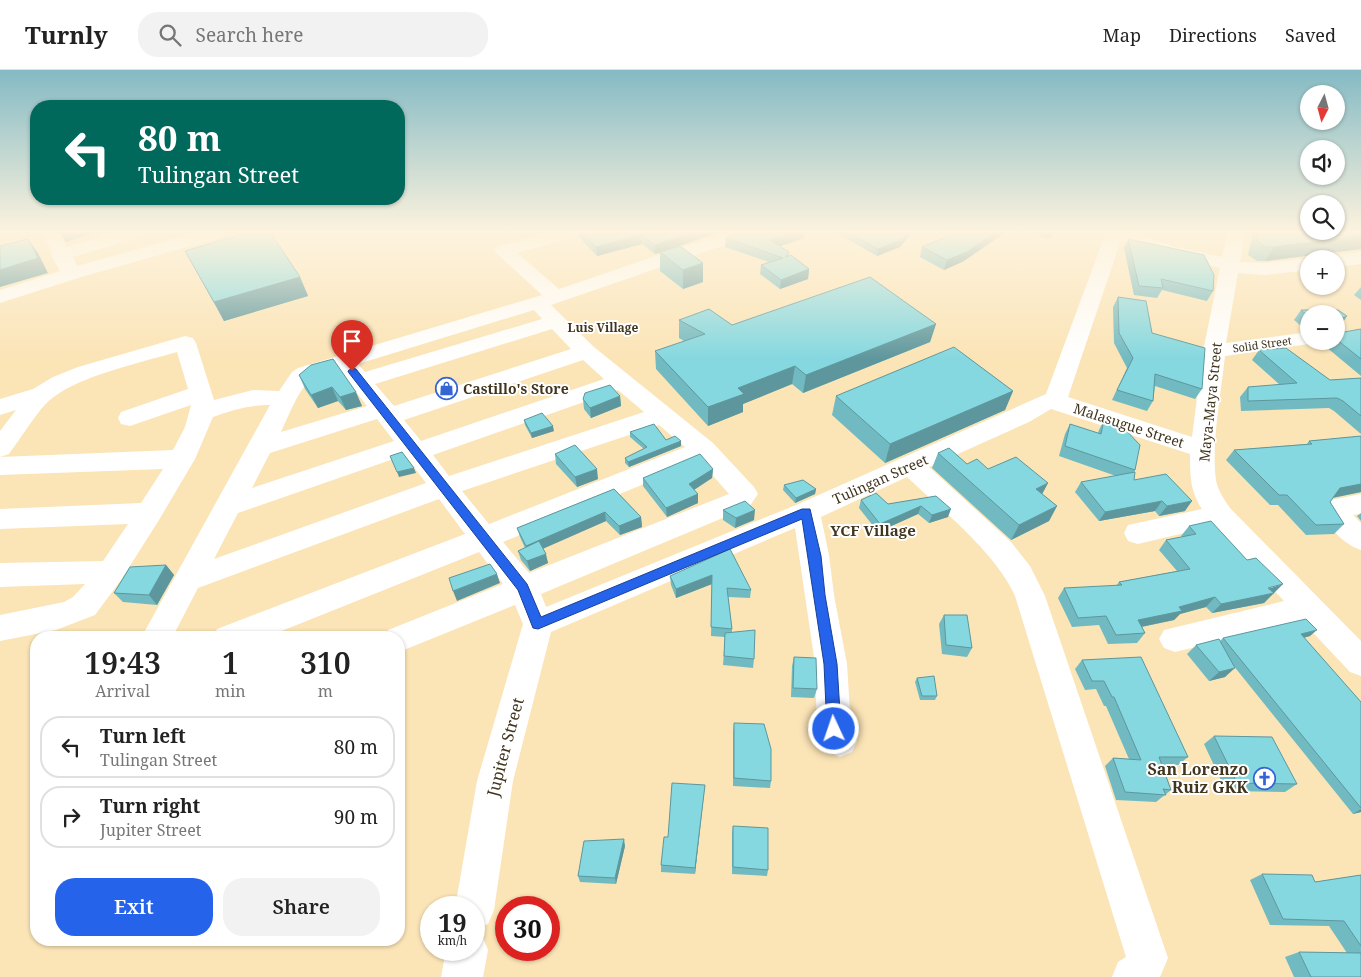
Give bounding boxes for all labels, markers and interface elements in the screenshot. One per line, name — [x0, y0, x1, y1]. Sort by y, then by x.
search box — [138, 12, 488, 57]
text: Turnly — [25, 18, 108, 51]
icon: search — [156, 21, 184, 49]
text: Search here — [196, 22, 303, 48]
text: Map — [1103, 23, 1141, 47]
text: Directions — [1169, 23, 1257, 47]
text: Saved — [1285, 23, 1336, 47]
north arrow — [1300, 85, 1345, 130]
map controls — [1300, 85, 1345, 350]
text: 80 m — [138, 114, 221, 161]
icon: left — [55, 120, 120, 185]
button: sound — [1300, 140, 1345, 185]
text: Tulingan Street — [138, 159, 299, 189]
button: search — [1300, 195, 1345, 240]
button: + — [1300, 250, 1345, 295]
button: − — [1300, 305, 1345, 350]
district label: Luis Village — [568, 319, 639, 336]
pin — [331, 320, 373, 371]
icon: arrive — [338, 327, 366, 355]
street label: Solid Street — [1231, 332, 1293, 356]
street label: Maya-Maya Street — [1194, 341, 1226, 463]
shop icon: Castillo's Store — [435, 376, 459, 400]
place label: Castillo's Store — [463, 379, 569, 398]
street label: Malasugue Street — [1071, 398, 1187, 452]
street label: Tulingan Street — [829, 449, 931, 509]
district label: YCF Village — [830, 520, 916, 540]
text: 19:43 — [84, 642, 161, 683]
text: 1 — [222, 642, 239, 683]
text: 310 — [300, 642, 351, 683]
text: Arrival — [95, 680, 150, 702]
text: min — [215, 680, 246, 702]
text: m — [318, 680, 333, 702]
street label: Jupiter Street — [481, 695, 529, 800]
position arrow — [807, 702, 859, 754]
text: Turn left — [100, 723, 186, 749]
icon: left — [57, 733, 85, 761]
text: 80 m — [334, 734, 378, 760]
text: Tulingan Street — [100, 749, 217, 771]
place label: San Lorenzo Ruiz GKK — [1148, 758, 1248, 798]
church icon: San Lorenzo Ruiz GKK — [1252, 766, 1276, 790]
text: Turn right — [100, 793, 200, 819]
icon: right — [57, 803, 85, 831]
text: 90 m — [334, 804, 378, 830]
text: Jupiter Street — [100, 819, 201, 841]
button: Exit — [55, 878, 213, 936]
button: Share — [223, 878, 380, 936]
speed limit sign: 30 — [495, 896, 560, 961]
text: 19 — [438, 905, 467, 939]
text: km/h — [438, 932, 467, 949]

